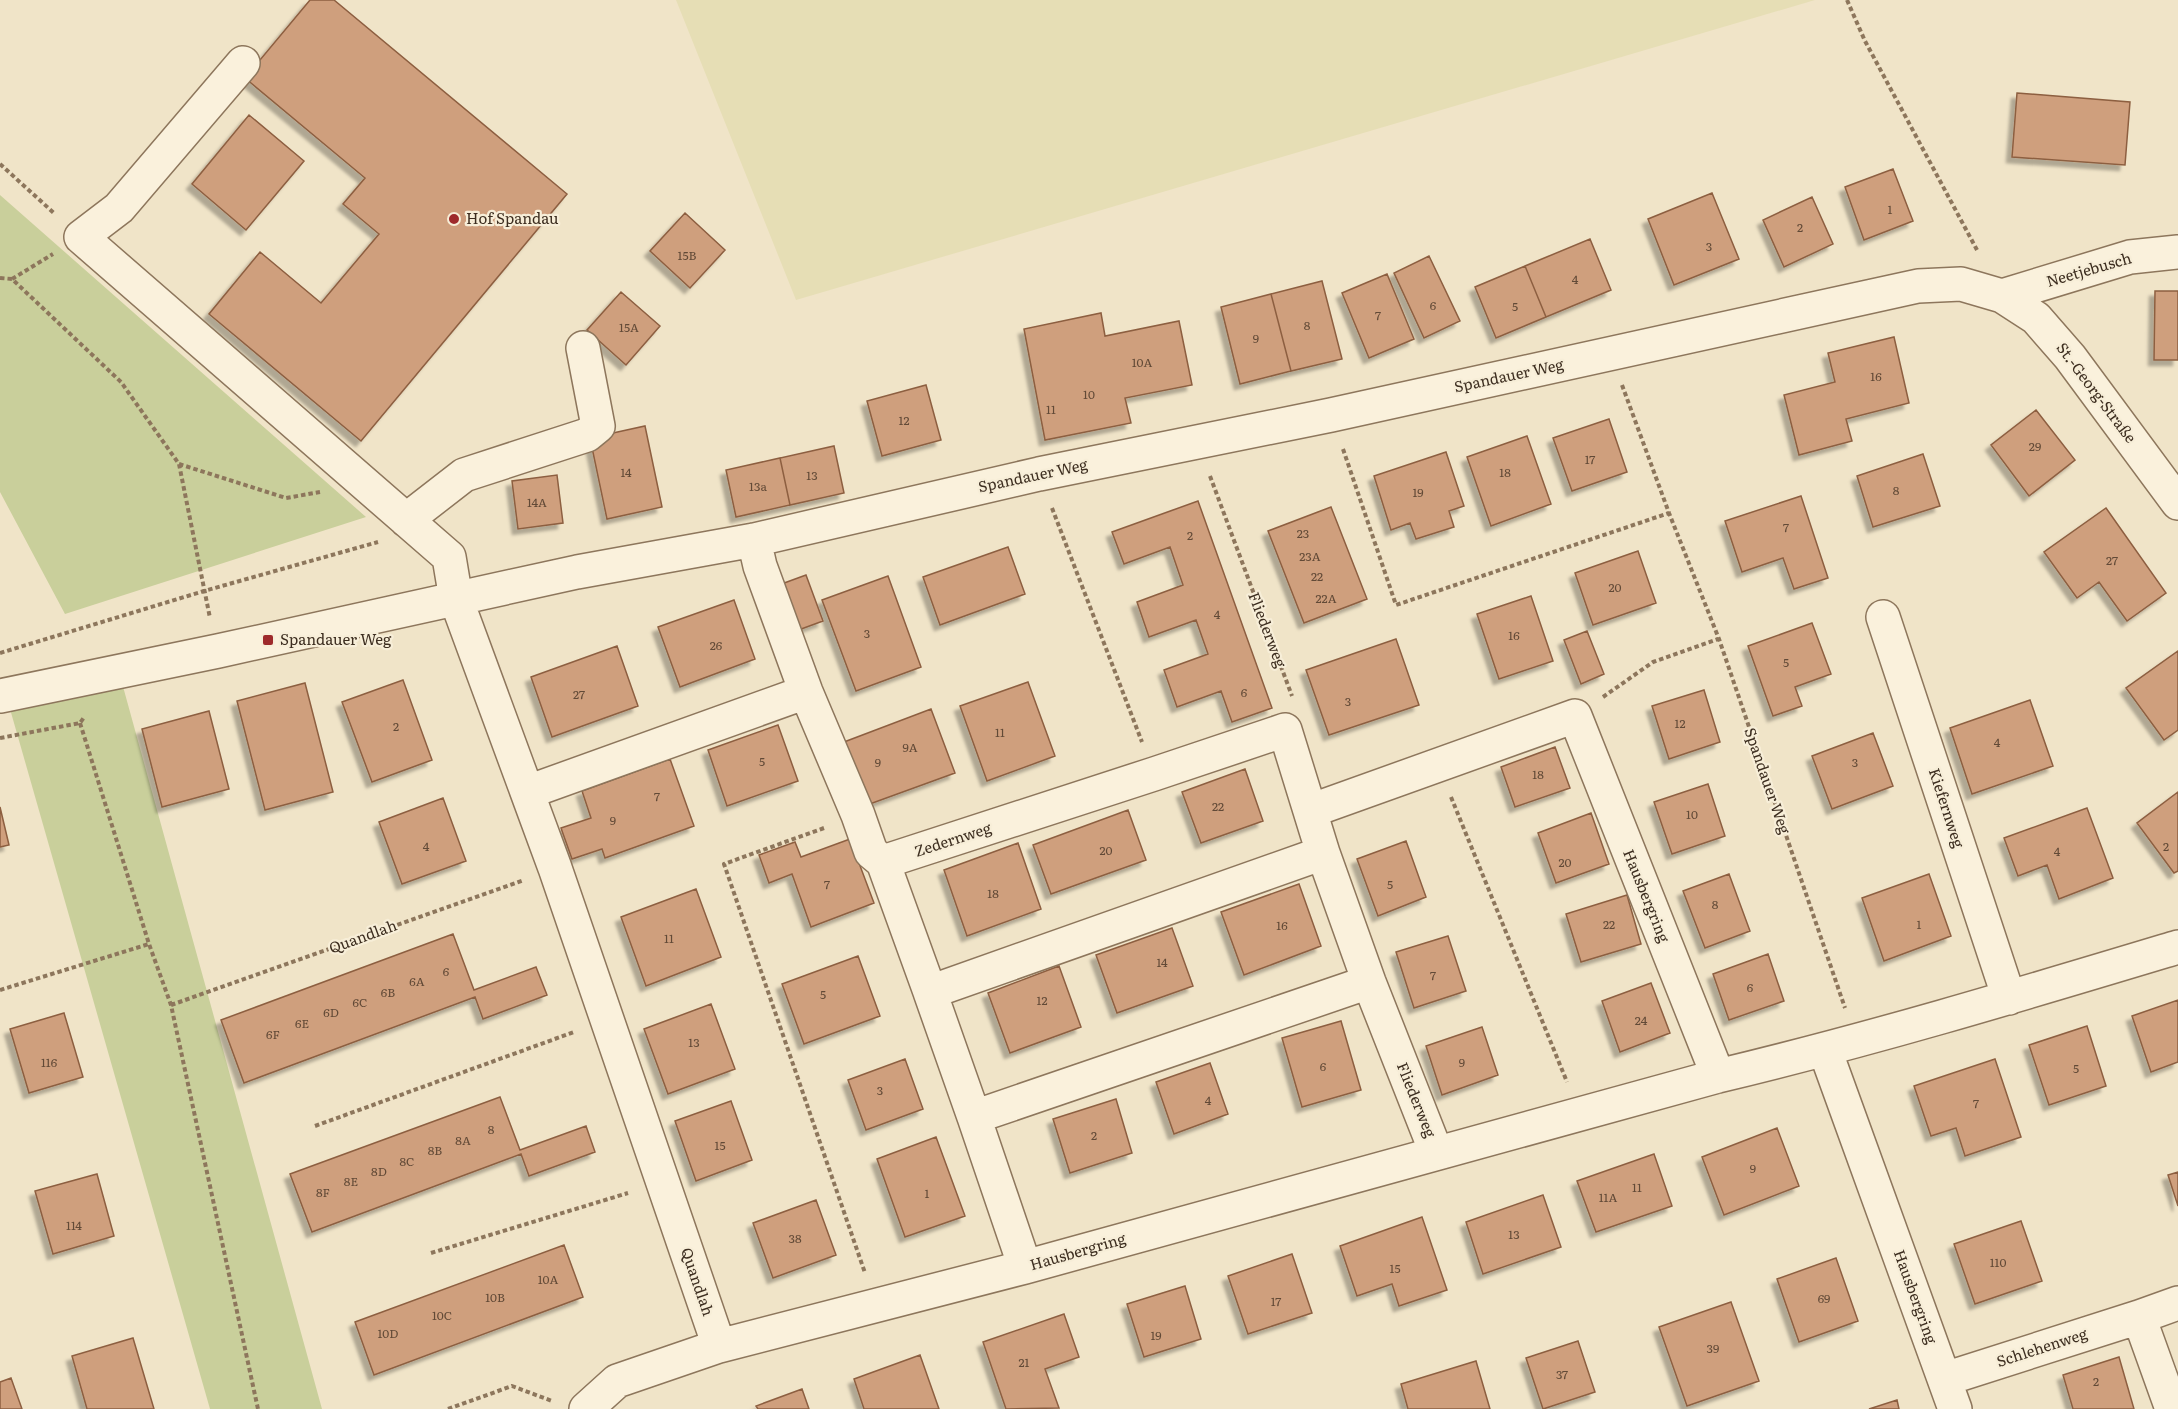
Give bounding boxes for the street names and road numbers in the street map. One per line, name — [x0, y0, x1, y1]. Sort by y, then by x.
street label: Neetjebusch — [2043, 245, 2134, 292]
street label: St.-Georg-Straße — [2052, 337, 2143, 447]
street label: Spandauer Weg — [1452, 352, 1566, 397]
street label: Spandauer Weg — [976, 452, 1090, 497]
street label: Fliederweg — [1243, 588, 1294, 671]
street label: Spandauer Weg — [1739, 724, 1798, 837]
street label: Kiefernweg — [1924, 765, 1971, 851]
street label: Zedernweg — [911, 815, 995, 862]
street label: Hausbergring — [1618, 845, 1677, 946]
street label: Quandlah — [325, 913, 400, 959]
street label: Fliederweg — [1392, 1058, 1443, 1141]
street label: Hausbergring — [1027, 1226, 1129, 1275]
street label: Quandlah — [676, 1244, 721, 1319]
street label: Hausbergring — [1889, 1246, 1944, 1347]
street label: Schlehenweg — [1993, 1321, 2091, 1372]

